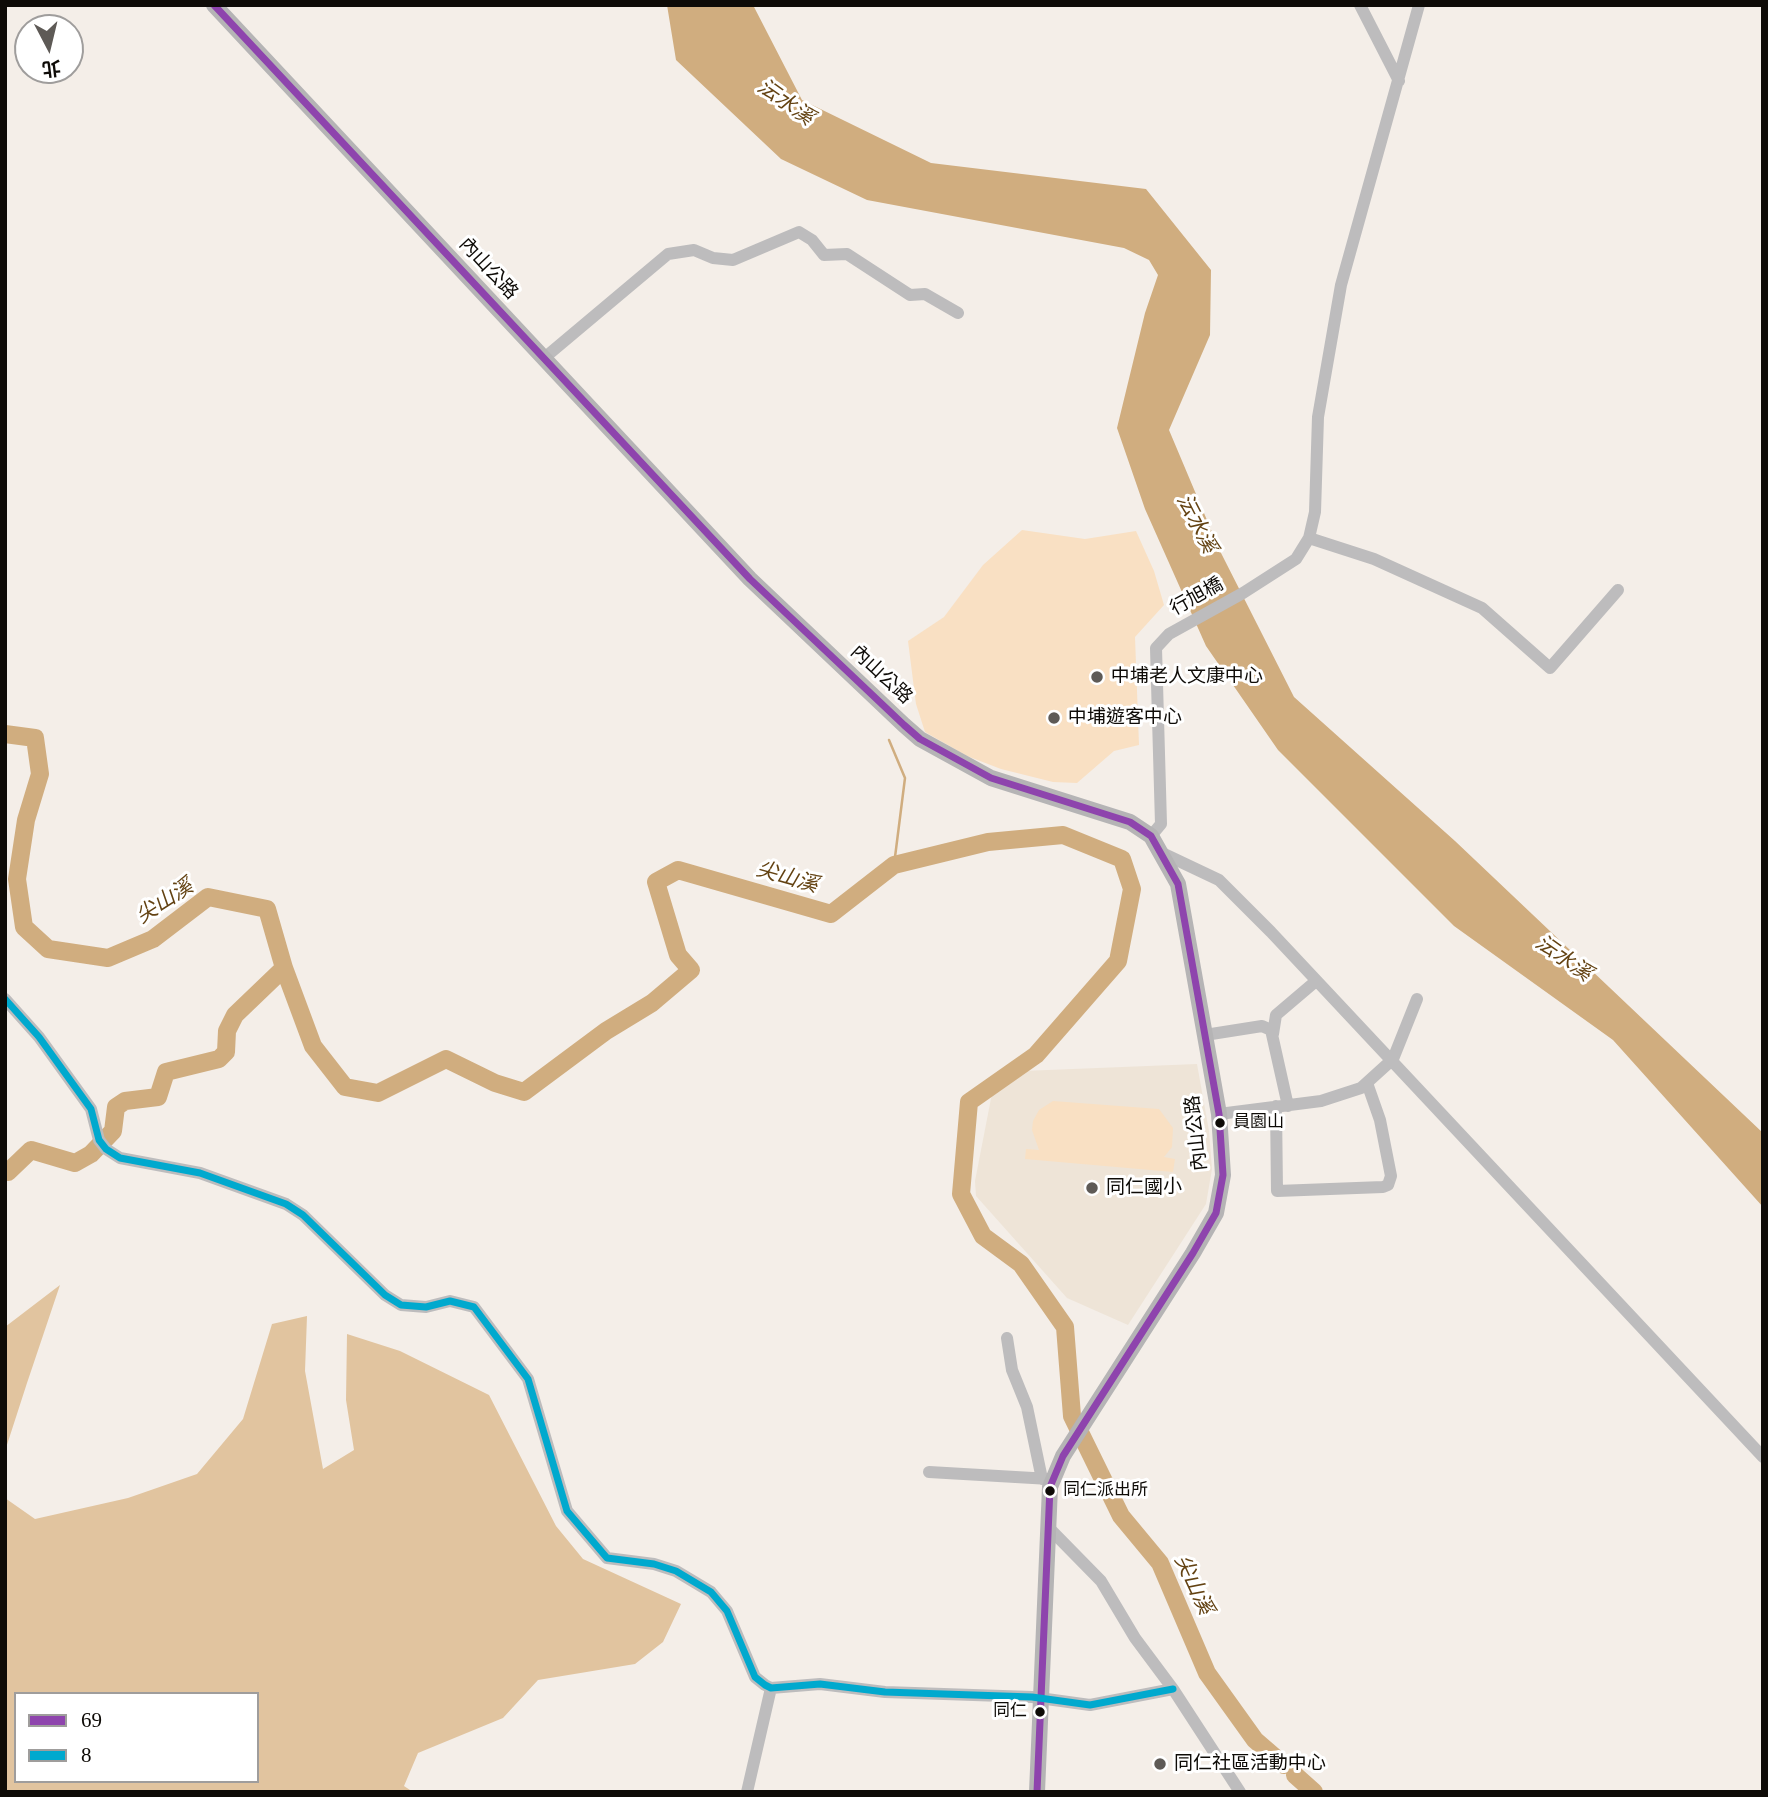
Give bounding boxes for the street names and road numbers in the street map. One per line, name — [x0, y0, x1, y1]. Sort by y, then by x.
street label: 內山公路 — [454, 233, 522, 305]
street label: 行旭橋 — [1167, 573, 1227, 621]
street label: 內山公路 — [845, 641, 917, 709]
street label: 內山公路 — [1182, 1094, 1212, 1172]

